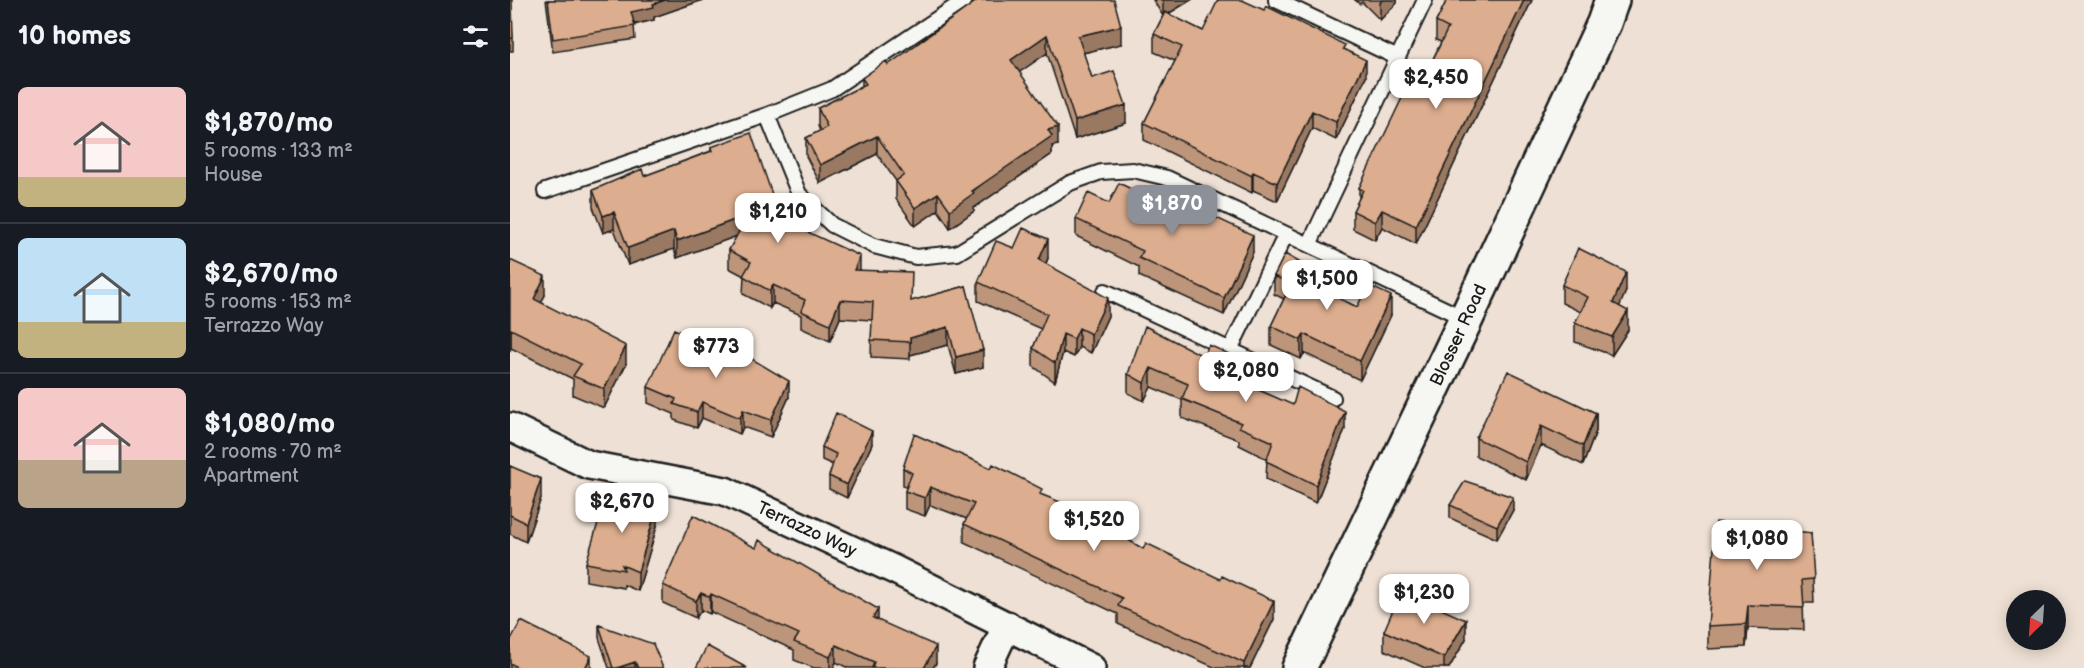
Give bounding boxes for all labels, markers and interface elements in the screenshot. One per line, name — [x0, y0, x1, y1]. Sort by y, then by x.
icon: filters — [459, 20, 492, 53]
text: 10 homes — [18, 21, 131, 52]
pin: $2,450 — [1387, 59, 1485, 110]
text: $2,450 — [1403, 66, 1469, 90]
text: $1,870/mo — [204, 108, 333, 139]
icon: home — [66, 111, 138, 183]
text: 5 rooms · 133 m² — [204, 139, 353, 163]
text: House — [204, 163, 263, 187]
pin: $1,870 — [1123, 185, 1221, 236]
text: $1,870 — [1141, 192, 1203, 216]
pin: $1,210 — [729, 193, 827, 244]
text: $1,210 — [749, 200, 807, 224]
text: $2,670/mo — [204, 259, 338, 290]
pin: $1,500 — [1278, 260, 1376, 311]
icon: home — [66, 262, 138, 334]
text: $1,500 — [1296, 267, 1358, 291]
street label: Blosser Road — [1426, 281, 1491, 389]
text: 5 rooms · 153 m² — [204, 290, 352, 314]
text: Terrazzo Way — [204, 314, 323, 338]
pin: $773 — [680, 328, 752, 379]
text: $773 — [693, 335, 739, 359]
pin: $2,080 — [1197, 352, 1295, 403]
text: $2,080 — [1213, 359, 1279, 383]
text: $1,080/mo — [204, 409, 335, 440]
icon: home — [66, 412, 138, 484]
text: 2 rooms · 70 m² — [204, 440, 342, 464]
text: Apartment — [204, 464, 299, 488]
pin: $2,670 — [573, 483, 671, 534]
text: $2,670 — [589, 490, 655, 514]
street label: Terrazzo Way — [754, 497, 861, 562]
pin: $1,520 — [1045, 501, 1143, 552]
text: $1,520 — [1063, 508, 1125, 532]
pin: $1,080 — [1708, 520, 1806, 571]
text: $1,080 — [1726, 527, 1788, 551]
pin: $1,230 — [1375, 574, 1473, 625]
text: $1,230 — [1393, 581, 1455, 605]
north arrow — [2006, 590, 2066, 650]
map controls — [2006, 590, 2066, 650]

